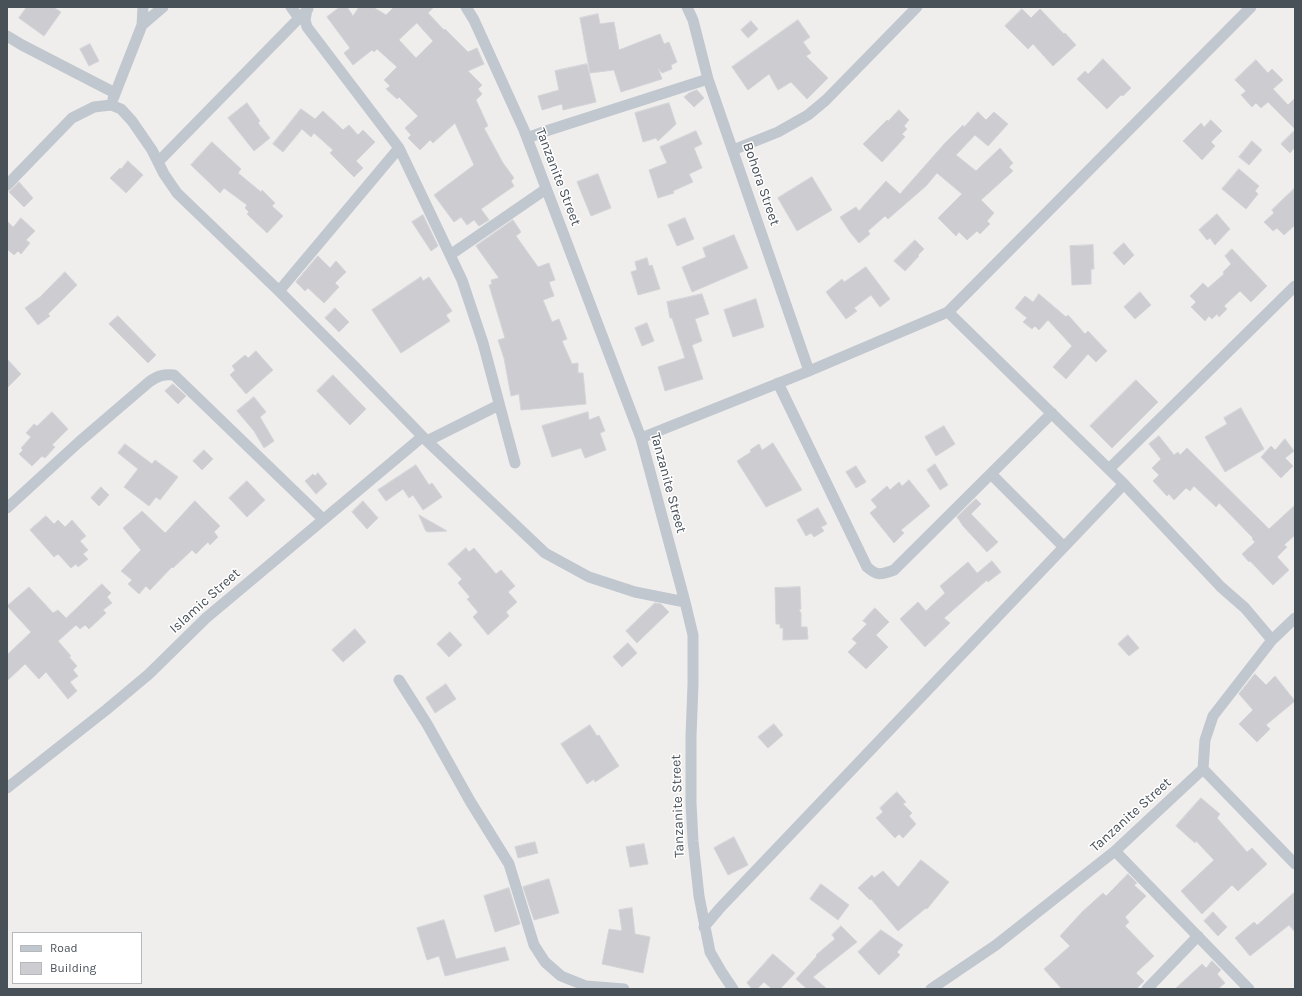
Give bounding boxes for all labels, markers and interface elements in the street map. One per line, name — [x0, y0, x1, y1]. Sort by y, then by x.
street label: Tanzanite Street — [532, 126, 584, 228]
street label: Bohora Street — [739, 140, 783, 228]
street label: Tanzanite Street — [647, 431, 689, 535]
street label: Islamic Street — [166, 565, 244, 637]
street label: Tanzanite Street — [668, 754, 688, 858]
street label: Tanzanite Street — [1087, 774, 1175, 856]
legend — [12, 932, 142, 984]
text: Road — [50, 941, 78, 955]
text: Building — [50, 961, 96, 975]

